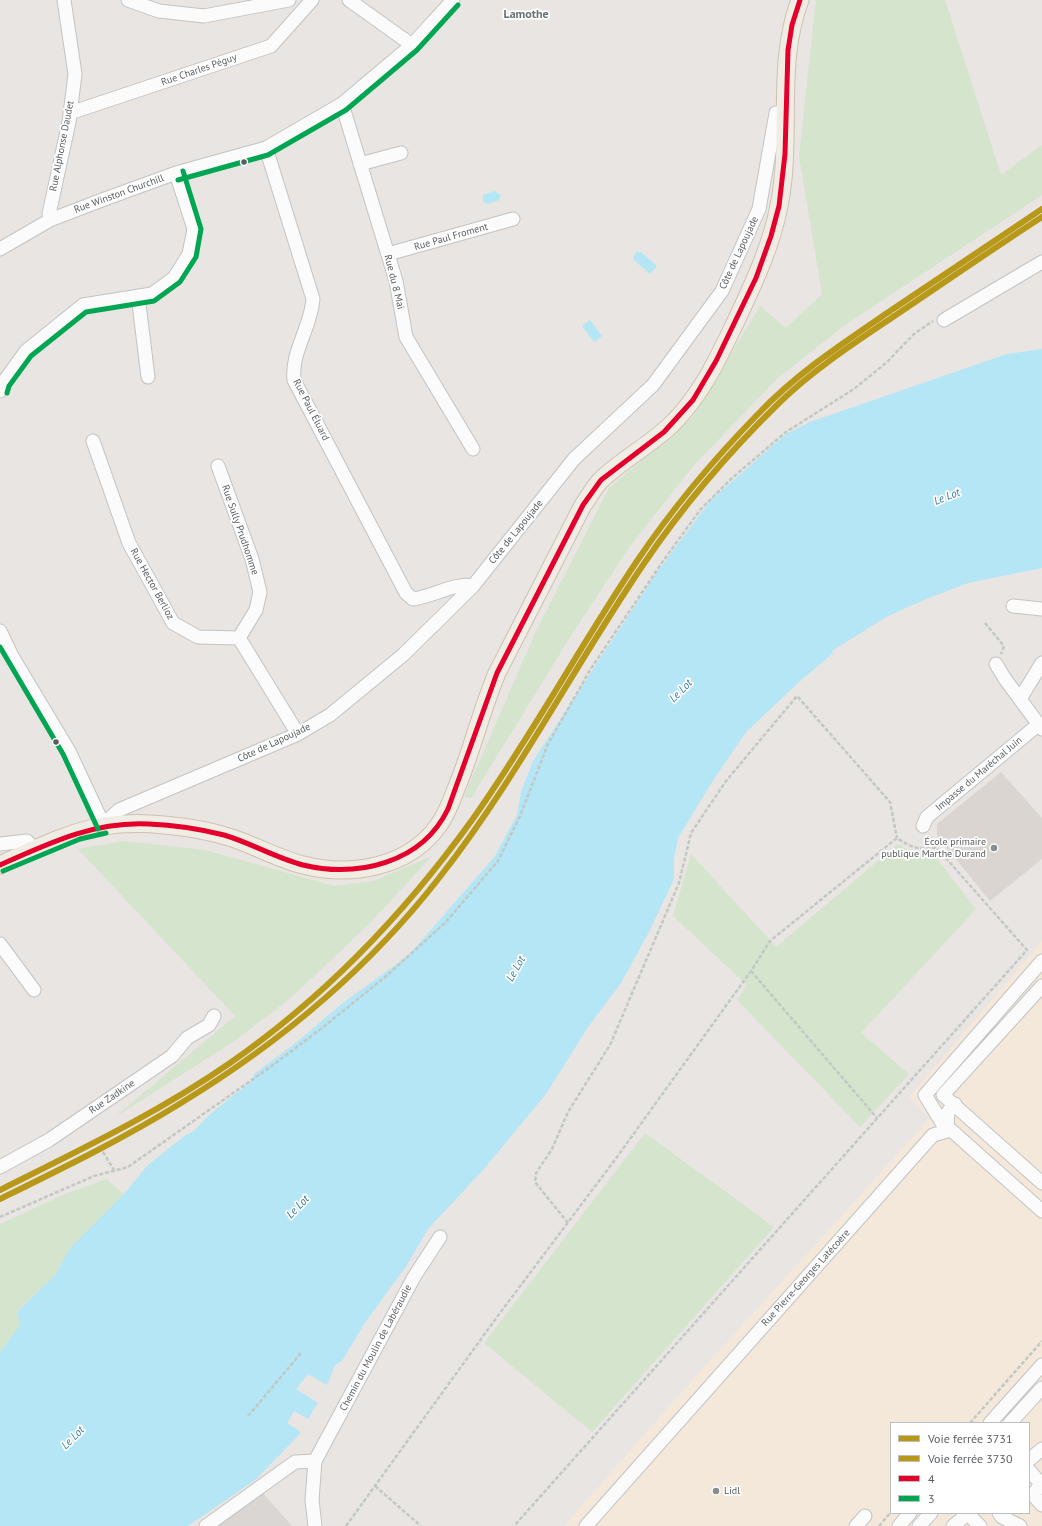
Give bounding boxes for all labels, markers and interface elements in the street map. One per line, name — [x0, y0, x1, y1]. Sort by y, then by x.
district label: Lamothe — [503, 8, 549, 22]
street label: Rue Charles Péguy — [160, 51, 238, 89]
street label: Rue Alphonse Daudet — [47, 100, 77, 192]
unlabelled marker — [239, 157, 249, 167]
street label: Rue Winston Churchill — [72, 172, 166, 216]
street label: Côte de Lapoujade — [717, 215, 761, 291]
street label: Rue Paul Froment — [413, 221, 489, 253]
street label: Rue du 8 Mai — [381, 253, 407, 311]
street label: Rue Paul Éluard — [290, 377, 332, 443]
street label: Rue Sully Prudhomme — [219, 483, 261, 577]
water label: Le Lot — [932, 486, 962, 508]
street label: Côte de Lapoujade — [486, 498, 546, 566]
street label: Rue Hector Berlioz — [127, 546, 177, 622]
water label: Le Lot — [667, 677, 695, 705]
street label: Côte de Lapoujade — [236, 721, 312, 765]
street label: Impasse du Maréchal Juin — [933, 734, 1025, 814]
unlabelled marker — [51, 737, 61, 747]
place label: École primaire publique Marthe Durand — [881, 836, 986, 860]
marker: École primaire publique Marthe Durand — [989, 843, 999, 853]
water label: Le Lot — [504, 954, 528, 984]
street label: Rue Zadkine — [87, 1077, 137, 1117]
water label: Le Lot — [284, 1193, 312, 1221]
street label: Rue Pierre-Georges Latécoère — [759, 1227, 853, 1329]
street label: Chemin du Moulin de Labéraudie — [337, 1283, 415, 1413]
legend — [890, 1422, 1030, 1514]
water label: Le Lot — [59, 1424, 87, 1452]
text: Voie ferrée 3731 — [928, 1431, 1012, 1446]
text: Voie ferrée 3730 — [928, 1451, 1012, 1466]
text: 4 — [928, 1471, 935, 1486]
place label: Lidl — [724, 1485, 740, 1497]
marker: Lidl — [711, 1486, 721, 1496]
text: 3 — [928, 1491, 935, 1506]

